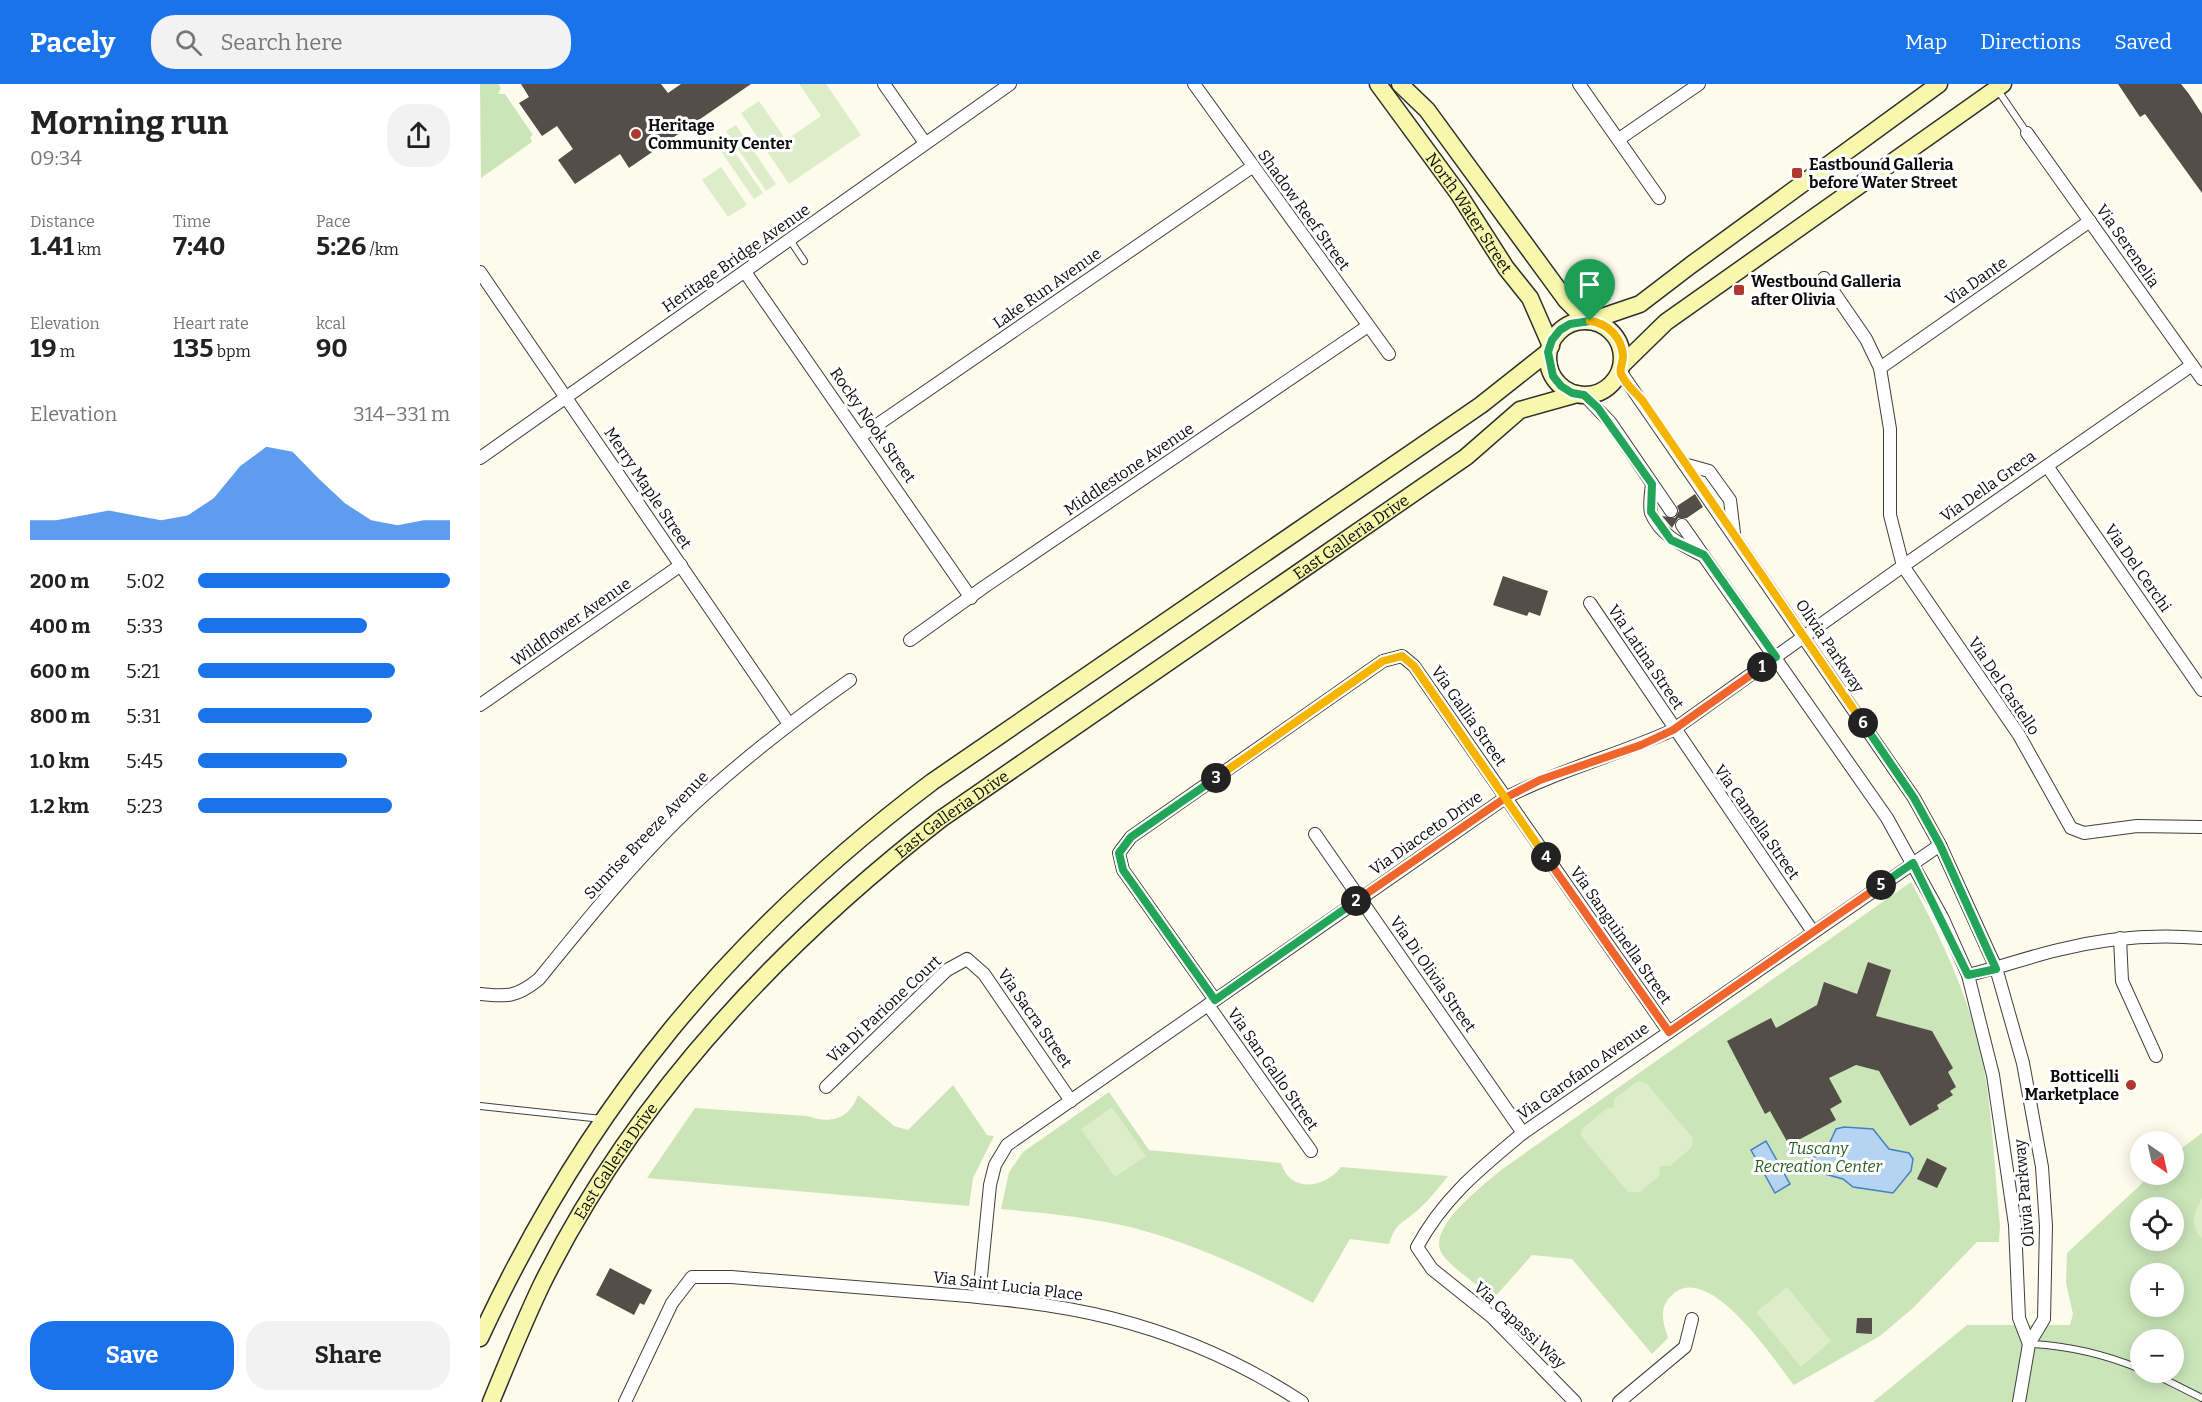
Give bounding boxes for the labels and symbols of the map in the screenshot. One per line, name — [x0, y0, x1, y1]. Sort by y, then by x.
place label: Heritage Community Center — [648, 116, 793, 153]
marker: Heritage Community Center — [629, 127, 643, 141]
street label: Shadow Reef Street — [1254, 146, 1354, 274]
street label: North Water Street — [1422, 149, 1516, 277]
place label: Eastbound Galleria before Water Street — [1809, 155, 1958, 192]
marker: Eastbound Galleria before Water Street — [1790, 166, 1804, 180]
street label: Heritage Bridge Avenue — [658, 200, 814, 316]
street label: Via Serenelia — [2092, 201, 2164, 291]
street label: Lake Run Avenue — [989, 244, 1105, 332]
street label: Via Dante — [1941, 253, 2011, 309]
pin — [1564, 259, 1615, 321]
place label: Westbound Galleria after Olivia — [1751, 272, 1901, 309]
marker: Westbound Galleria after Olivia — [1732, 283, 1746, 297]
street label: Rocky Nook Street — [826, 364, 920, 486]
street label: Middlestone Avenue — [1061, 419, 1197, 519]
street label: Merry Maple Street — [600, 424, 696, 553]
street label: Via Della Greca — [1937, 446, 2039, 526]
street label: East Galleria Drive — [1289, 490, 1412, 583]
street label: Via Del Cerchi — [2101, 520, 2175, 616]
street label: Wildflower Avenue — [508, 574, 634, 670]
street label: Olivia Parkway — [1792, 596, 1868, 697]
street label: Via Latina Street — [1604, 601, 1688, 713]
street label: Via Del Castello — [1964, 633, 2044, 739]
pin: 1 — [1747, 652, 1777, 682]
street label: Via Gallia Street — [1427, 662, 1511, 770]
pin: 6 — [1848, 708, 1878, 738]
street label: Via Camella Street — [1710, 761, 1804, 883]
pin: 3 — [1201, 763, 1231, 793]
street label: East Galleria Drive — [891, 766, 1012, 862]
street label: Sunrise Breeze Avenue — [580, 767, 712, 903]
street label: Via Diacceto Drive — [1366, 787, 1486, 879]
pin: 4 — [1531, 842, 1561, 872]
street label: Via Sanguinella Street — [1566, 863, 1676, 1008]
pin: 5 — [1866, 870, 1896, 900]
pin: 2 — [1341, 886, 1371, 916]
street label: Via Di Olivia Street — [1386, 912, 1480, 1036]
street label: Via Di Parione Court — [823, 951, 945, 1067]
street label: Via Sacra Street — [994, 965, 1076, 1071]
street label: Via San Gallo Street — [1224, 1004, 1323, 1134]
street label: Via Garofano Avenue — [1514, 1018, 1652, 1124]
place label: Botticelli Marketplace — [2025, 1067, 2119, 1104]
marker: Botticelli Marketplace — [2124, 1078, 2138, 1092]
street label: East Galleria Drive — [570, 1099, 661, 1223]
north arrow — [2130, 1131, 2184, 1185]
street label: Olivia Parkway — [2010, 1138, 2038, 1248]
park label: Tuscany Recreation Center — [1754, 1139, 1883, 1176]
street label: Via Saint Lucia Place — [932, 1267, 1084, 1305]
street label: Via Capassi Way — [1470, 1277, 1570, 1373]

